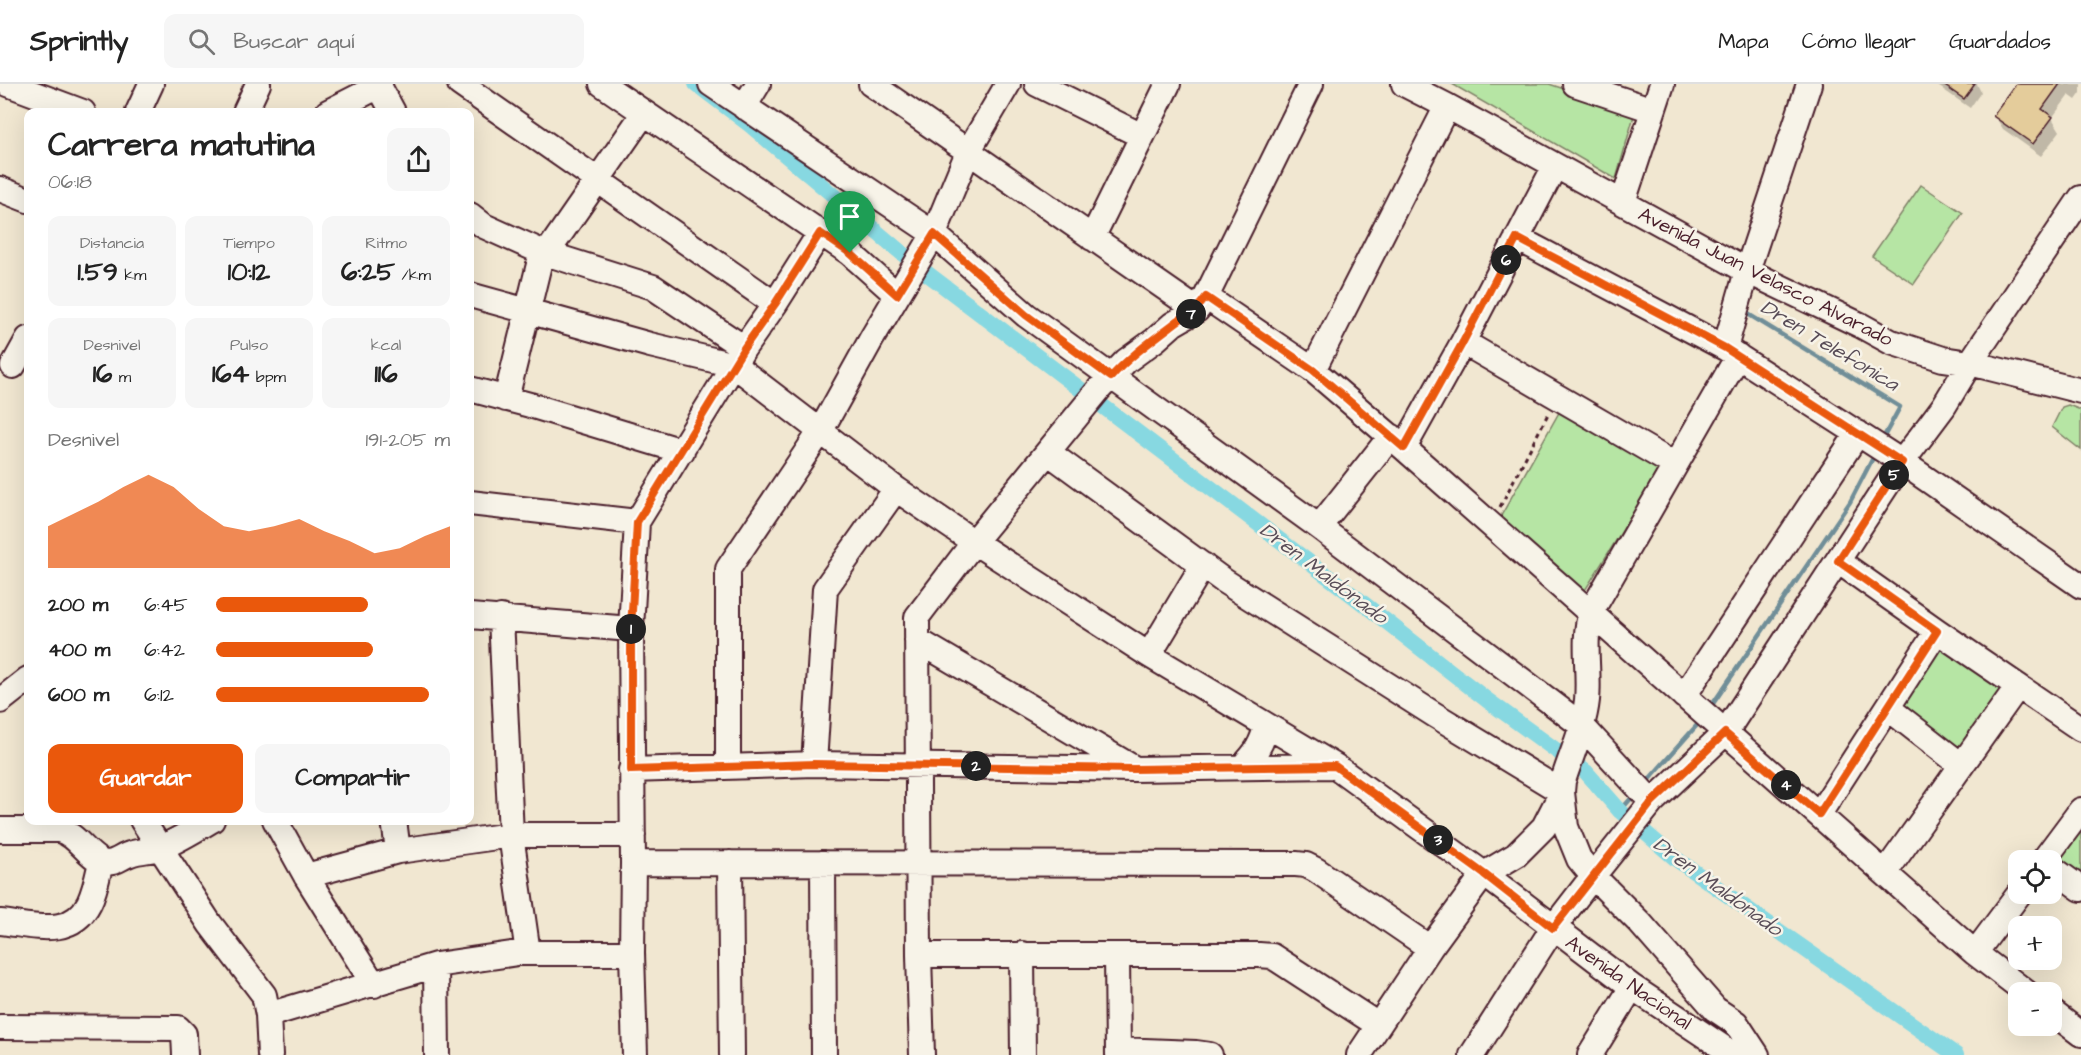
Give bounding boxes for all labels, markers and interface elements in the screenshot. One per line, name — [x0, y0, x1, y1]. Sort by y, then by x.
search box — [164, 14, 584, 68]
text: Sprintly — [30, 22, 128, 61]
icon: search — [185, 25, 218, 58]
text: Buscar aquí — [233, 26, 354, 57]
text: Mapa — [1718, 27, 1769, 56]
text: Cómo llegar — [1802, 27, 1916, 56]
text: Guardados — [1949, 27, 2051, 56]
text: Carrera matutina — [48, 122, 315, 168]
button: share — [387, 128, 450, 191]
text: 06:18 — [48, 168, 92, 196]
pin — [824, 191, 875, 253]
icon: arrive — [833, 200, 866, 233]
street label: Avenida Juan Velasco Alvarado — [1633, 200, 1898, 353]
text: Distancia — [80, 232, 144, 254]
text: Tiempo — [223, 232, 275, 254]
text: Ritmo — [365, 232, 407, 254]
pin: 6 — [1491, 245, 1521, 275]
text: 6 — [1501, 249, 1511, 271]
text: 1.59 — [78, 254, 118, 290]
text: 10:12 — [228, 254, 270, 290]
text: 6:25 — [341, 254, 395, 290]
text: km — [118, 264, 146, 286]
text: /km — [395, 264, 431, 286]
water label: Dren Telefonica — [1755, 293, 1905, 399]
pin: 7 — [1176, 299, 1206, 329]
text: 7 — [1186, 303, 1196, 325]
text: Desnivel — [84, 334, 140, 356]
text: Pulso — [230, 334, 268, 356]
text: kcal — [371, 334, 401, 356]
text: 16 — [93, 356, 112, 392]
text: 164 — [212, 356, 249, 392]
text: 116 — [375, 356, 397, 392]
text: m — [112, 366, 131, 388]
text: bpm — [249, 366, 286, 388]
text: Desnivel — [48, 426, 119, 454]
text: 191–205 m — [365, 426, 450, 454]
pin: 5 — [1879, 460, 1909, 490]
text: 5 — [1888, 464, 1900, 486]
water label: Dren Maldonado — [1254, 516, 1395, 632]
text: 200 m — [48, 591, 108, 619]
text: 6:45 — [144, 591, 188, 619]
pin: 1 — [616, 614, 646, 644]
text: 1 — [630, 618, 632, 640]
text: 400 m — [48, 636, 110, 664]
text: 6:42 — [144, 636, 185, 664]
text: 600 m — [48, 681, 109, 709]
text: 6:12 — [144, 681, 174, 709]
button: Guardar — [48, 744, 243, 813]
button: Compartir — [255, 744, 450, 813]
pin: 2 — [961, 751, 991, 781]
text: 2 — [971, 755, 981, 777]
pin: 4 — [1771, 770, 1801, 800]
text: 4 — [1781, 774, 1791, 796]
pin: 3 — [1423, 825, 1453, 855]
text: 3 — [1434, 829, 1442, 851]
water label: Dren Maldonado — [1647, 830, 1790, 944]
map controls — [2008, 850, 2062, 1036]
button: locate — [2008, 850, 2062, 904]
button: + — [2008, 916, 2062, 970]
street label: Avenida Nacional — [1560, 929, 1697, 1037]
button: − — [2008, 982, 2062, 1036]

